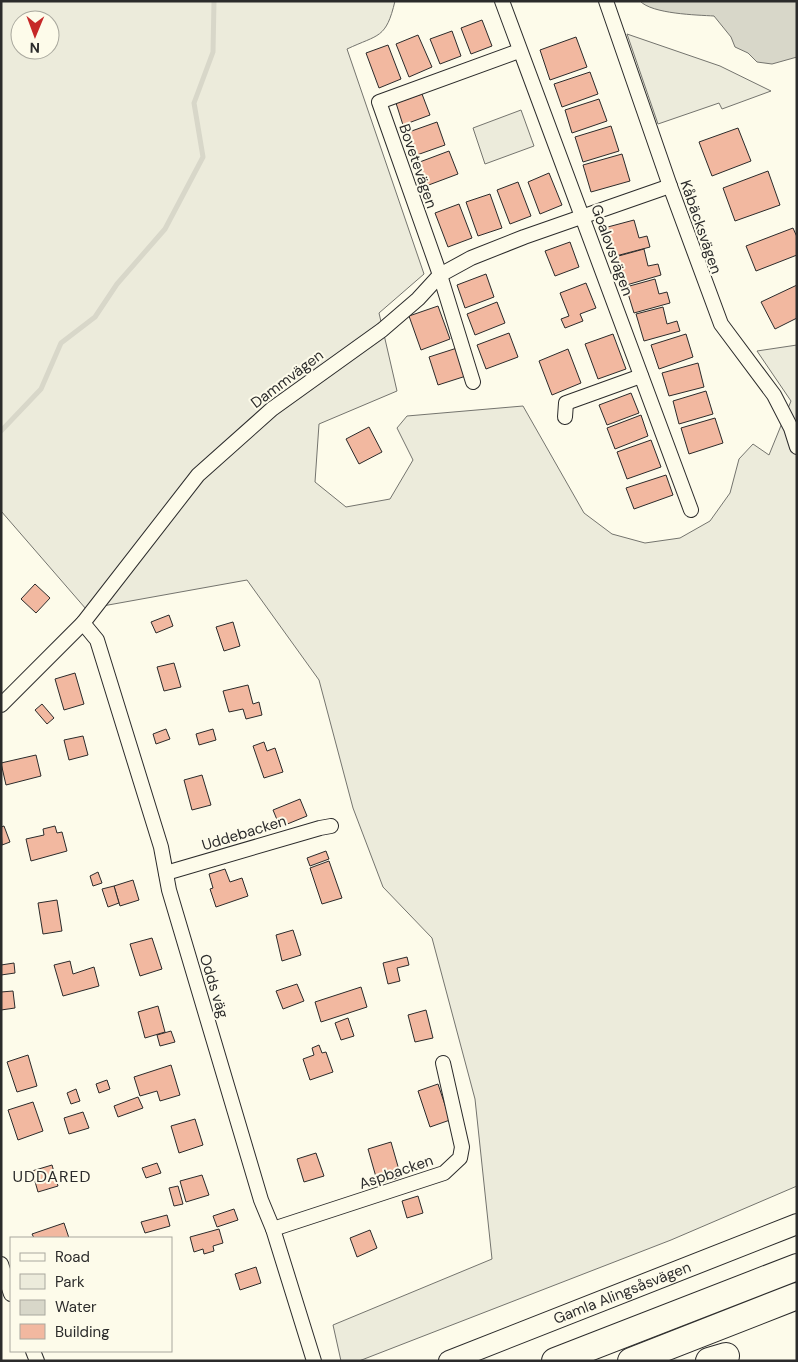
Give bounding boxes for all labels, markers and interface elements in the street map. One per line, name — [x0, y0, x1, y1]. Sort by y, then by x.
north arrow — [10, 10, 60, 60]
text: N — [30, 39, 40, 57]
street label: Bovetevägen — [394, 121, 442, 211]
street label: Kåbäcksvägen — [676, 177, 726, 277]
street label: Goalovsvägen — [586, 202, 638, 298]
street label: Dammvägen — [247, 345, 327, 413]
street label: Uddebacken — [199, 811, 289, 855]
street label: Odds väg — [195, 952, 233, 1020]
street label: Aspbacken — [356, 1150, 436, 1194]
district label: UDDARED — [13, 1166, 91, 1187]
legend — [10, 1237, 172, 1352]
text: Road — [55, 1247, 90, 1267]
street label: Gamla Alingsåsvägen — [550, 1257, 694, 1329]
text: Park — [55, 1272, 85, 1292]
text: Water — [55, 1297, 97, 1317]
text: Building — [55, 1322, 110, 1342]

